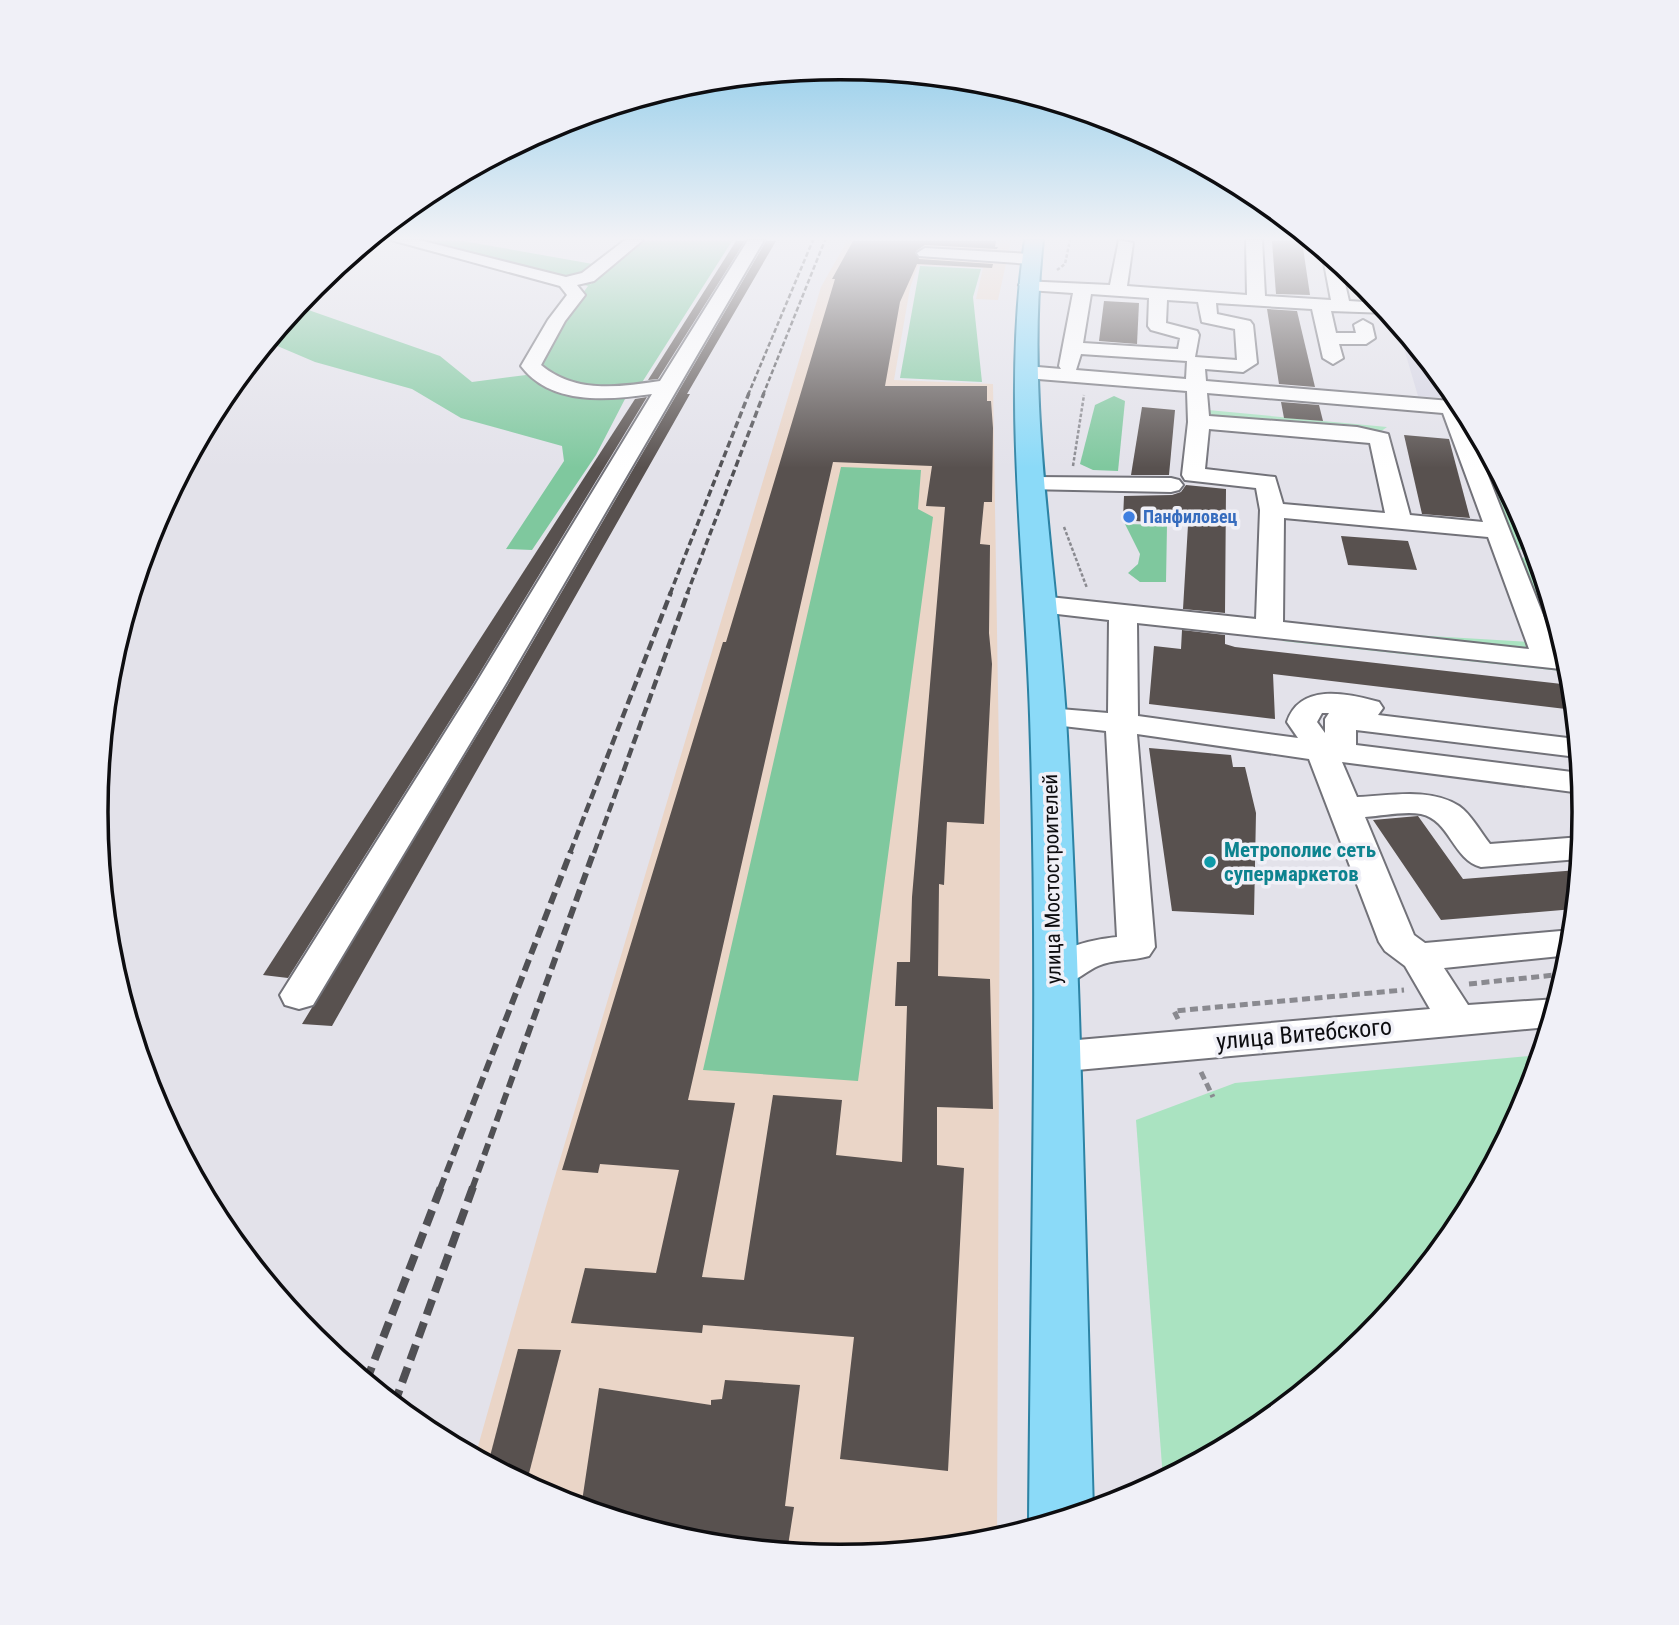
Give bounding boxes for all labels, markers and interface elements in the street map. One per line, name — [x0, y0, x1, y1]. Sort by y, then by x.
place label: Панфиловец — [1143, 506, 1237, 527]
marker: Панфиловец — [1121, 509, 1137, 525]
street label: улица Мостостроителей — [1038, 774, 1066, 984]
place label: Метрополис cеть супермаркетов — [1224, 838, 1376, 886]
marker: Метрополис cеть супермаркетов — [1202, 854, 1218, 870]
street label: улица Витебского — [1215, 1012, 1393, 1056]

